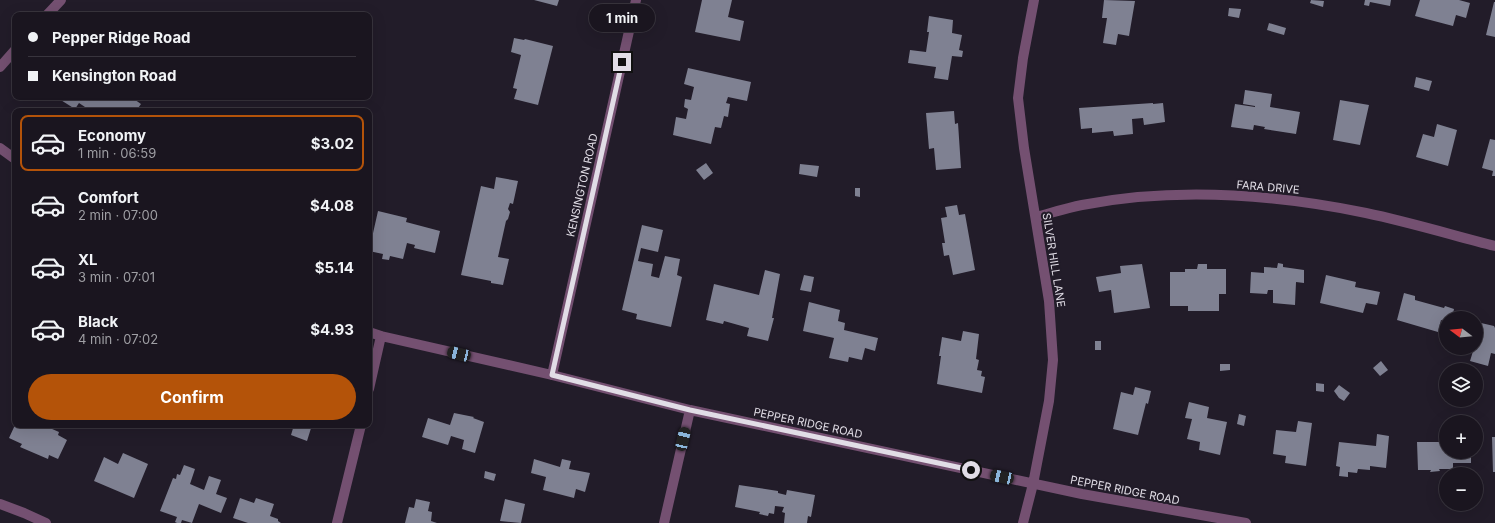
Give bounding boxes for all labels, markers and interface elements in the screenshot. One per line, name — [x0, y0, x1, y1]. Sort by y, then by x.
callout: 1 min — [589, 4, 655, 32]
text: 1 min — [606, 10, 638, 26]
text: Pepper Ridge Road — [52, 28, 191, 47]
route end — [613, 53, 631, 71]
text: Kensington Road — [52, 66, 176, 85]
icon: car — [30, 125, 66, 161]
text: Economy — [78, 126, 146, 145]
street label: KENSINGTON ROAD — [563, 132, 601, 238]
text: $3.02 — [311, 134, 354, 153]
text: 1 min · 06:59 — [78, 145, 156, 161]
street label: FARA DRIVE — [1236, 177, 1300, 197]
icon: car — [30, 187, 66, 223]
text: Comfort — [78, 188, 139, 207]
text: $4.08 — [310, 196, 354, 215]
text: 2 min · 07:00 — [78, 207, 158, 223]
street label: SILVER HILL LANE — [1040, 212, 1068, 308]
icon: car — [30, 249, 66, 285]
text: XL — [78, 250, 98, 269]
text: $5.14 — [315, 258, 354, 277]
text: 3 min · 07:01 — [78, 269, 155, 285]
icon: car — [30, 311, 66, 347]
north arrow — [1439, 311, 1483, 355]
map controls — [1439, 311, 1483, 511]
text: Black — [78, 312, 118, 331]
text: $4.93 — [310, 320, 354, 339]
text: 4 min · 07:02 — [78, 331, 158, 347]
car — [446, 345, 472, 363]
button: layers — [1439, 363, 1483, 407]
button: Confirm — [28, 374, 356, 420]
street label: PEPPER RIDGE ROAD — [752, 405, 864, 441]
button: + — [1439, 415, 1483, 459]
car — [674, 426, 692, 452]
route start — [962, 461, 980, 479]
button: − — [1439, 467, 1483, 511]
car — [989, 469, 1015, 485]
street label: PEPPER RIDGE ROAD — [1069, 473, 1181, 507]

